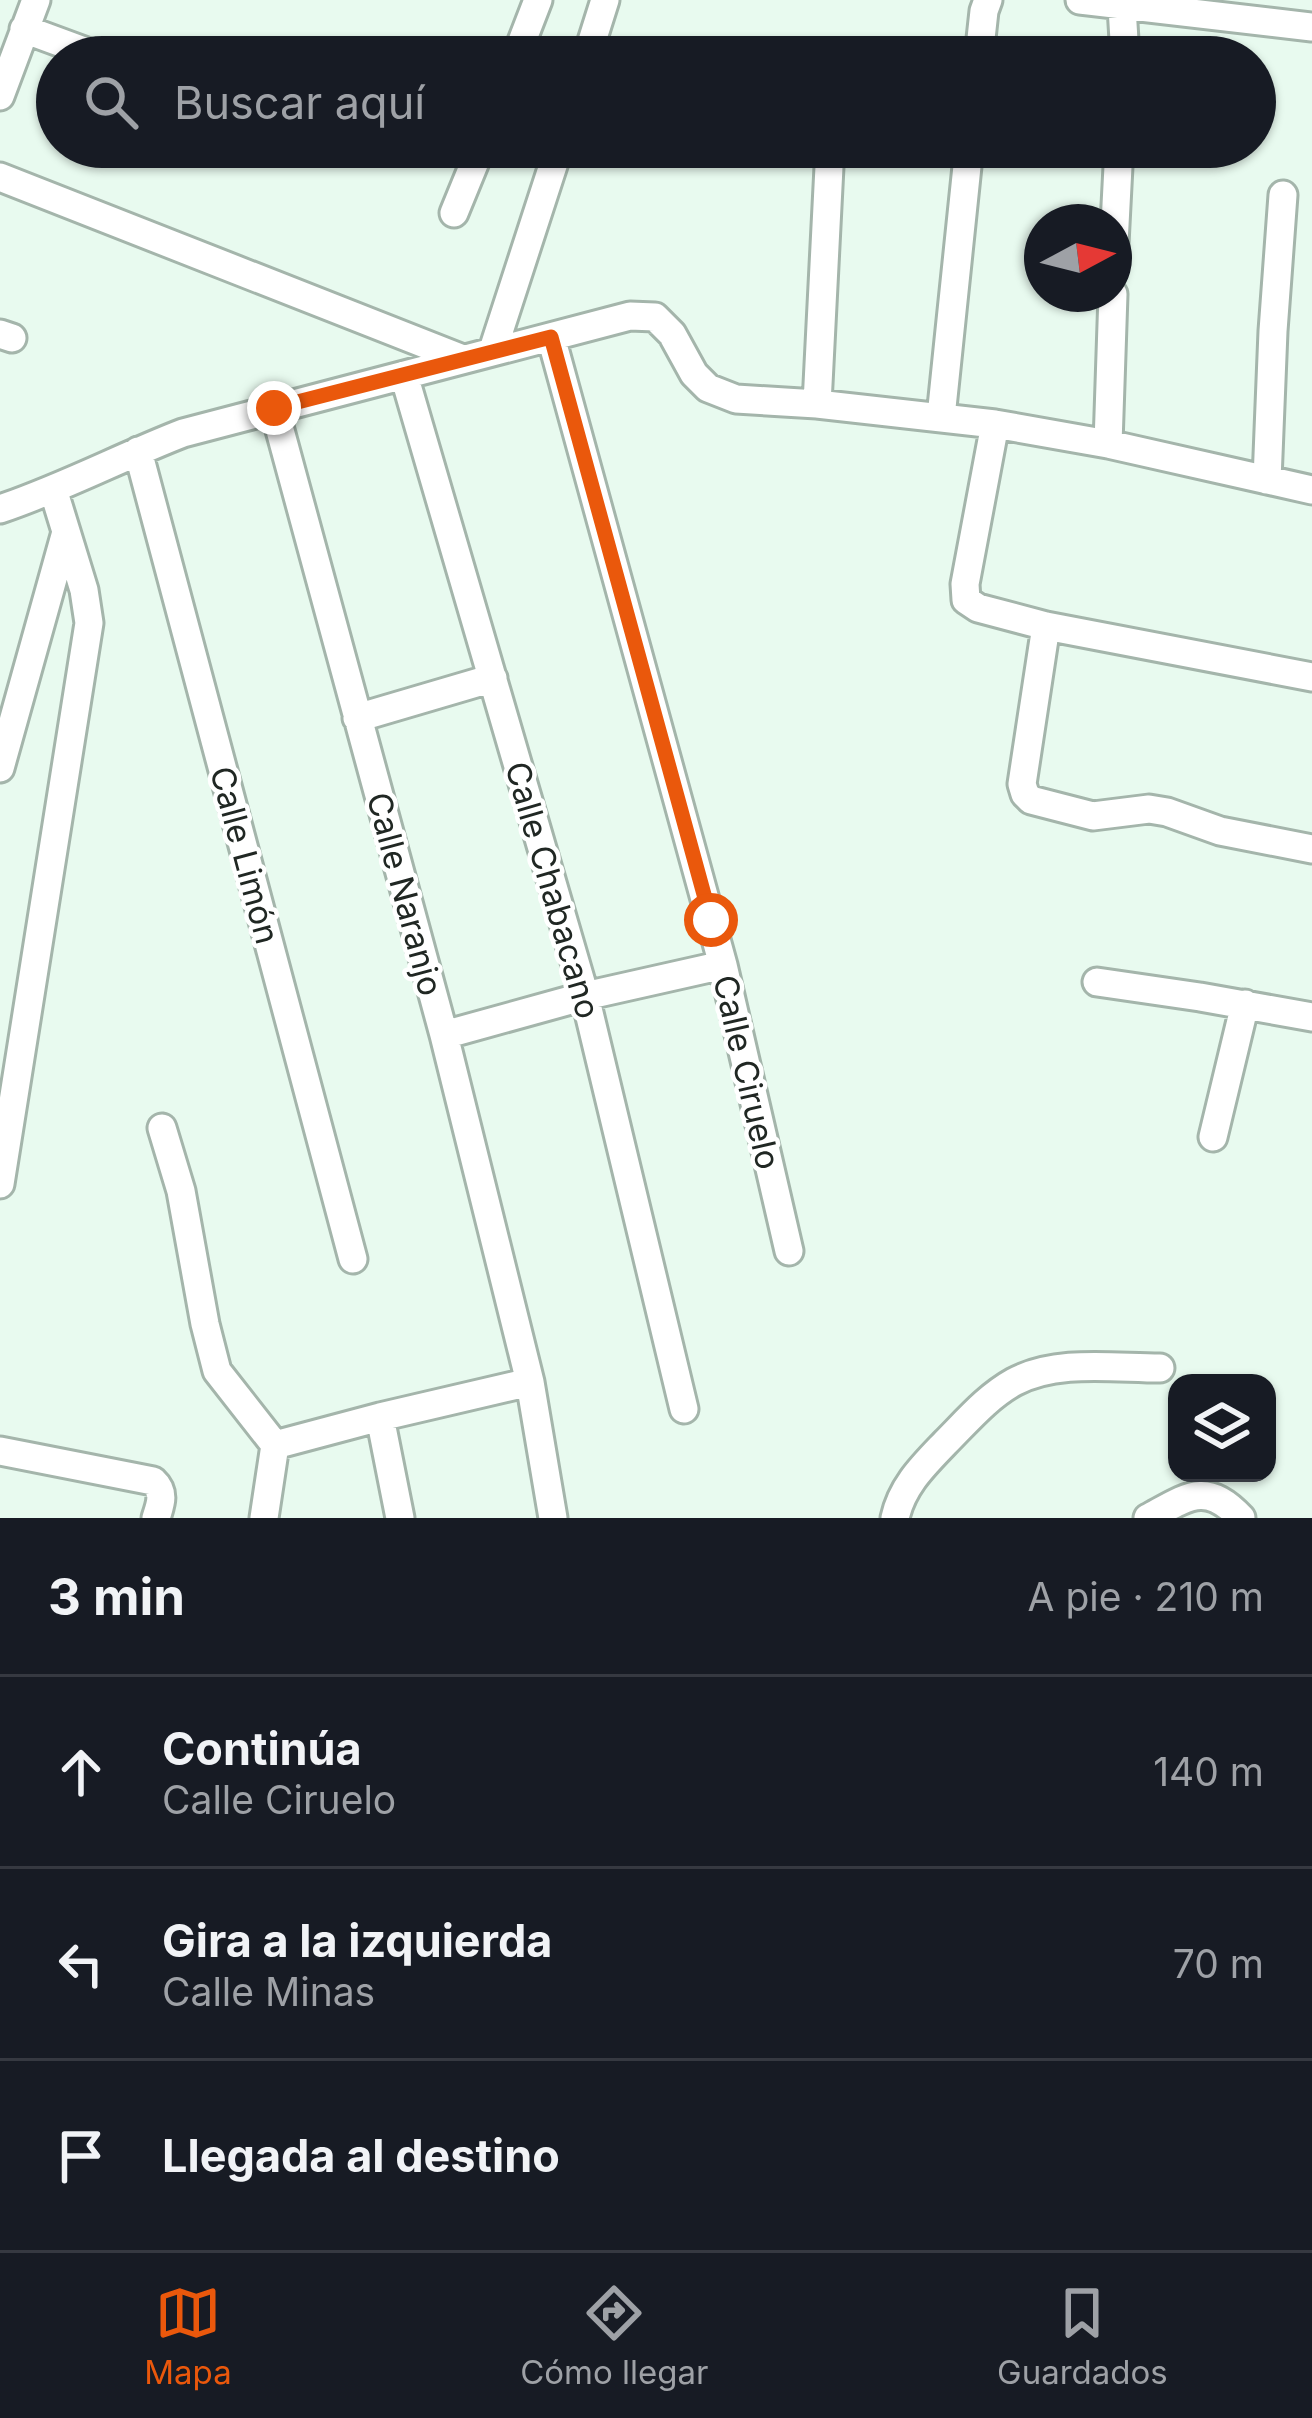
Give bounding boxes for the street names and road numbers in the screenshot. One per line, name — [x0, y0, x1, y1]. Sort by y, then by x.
street label: Calle Chabacano — [497, 757, 609, 1023]
street label: Calle Limón — [202, 762, 288, 948]
street label: Calle Naranjo — [359, 788, 451, 1000]
street label: Calle Ciruelo — [705, 971, 789, 1173]

